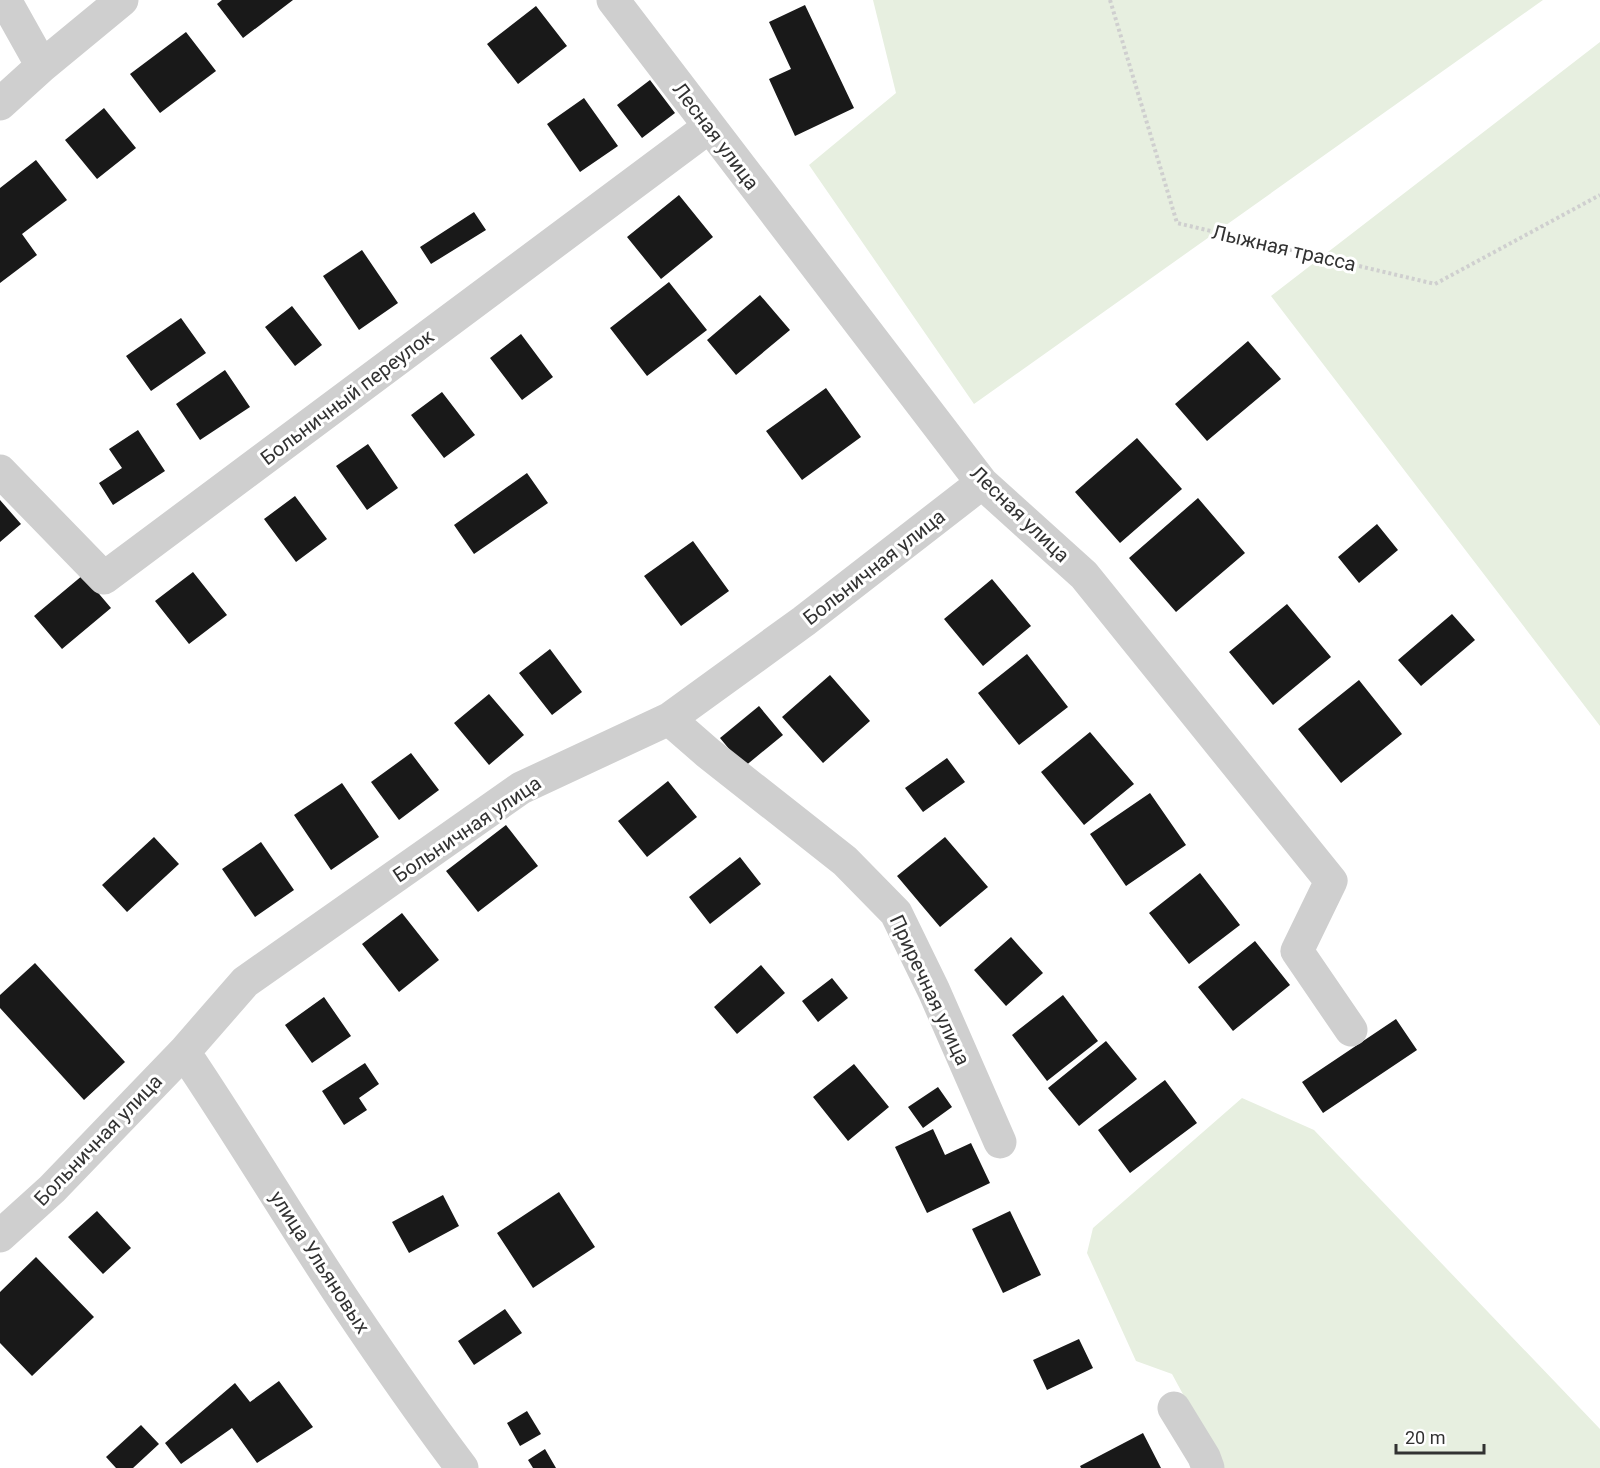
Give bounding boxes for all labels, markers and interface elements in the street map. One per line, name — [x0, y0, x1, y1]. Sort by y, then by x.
street label: Лесная улица — [668, 77, 764, 195]
street label: Лыжная трасса — [1210, 220, 1358, 276]
street label: Больничный переулок — [256, 324, 438, 470]
street label: Лесная улица — [965, 461, 1075, 567]
street label: Больничная улица — [798, 504, 950, 630]
street label: Больничная улица — [388, 771, 546, 887]
street label: Приречная улица — [885, 911, 975, 1069]
street label: Больничная улица — [29, 1069, 167, 1211]
street label: улица Ульяновых — [265, 1186, 375, 1338]
scale bar — [1396, 1417, 1484, 1455]
text: 20 m — [1405, 1427, 1445, 1448]

